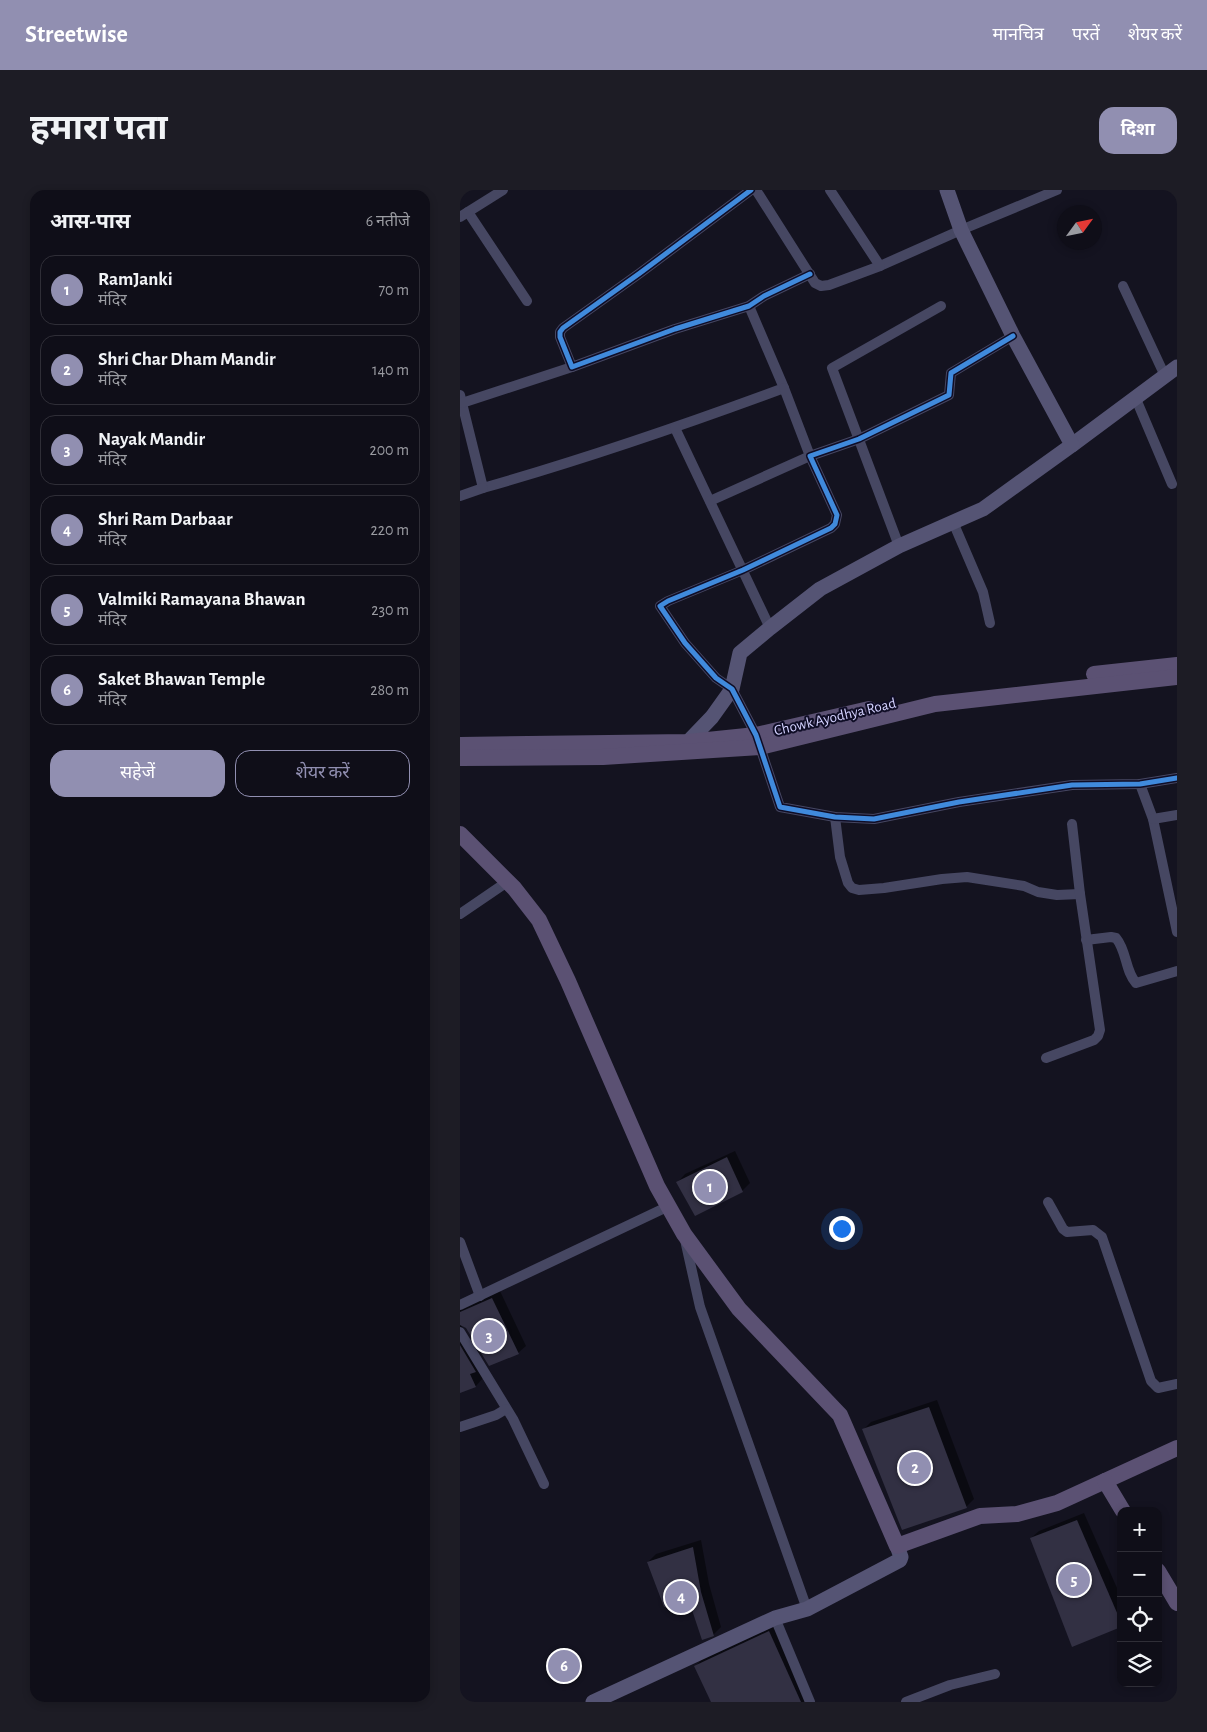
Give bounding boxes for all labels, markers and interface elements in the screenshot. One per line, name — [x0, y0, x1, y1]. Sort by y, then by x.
text: Streetwise — [25, 23, 128, 47]
text: मानचित्र — [992, 26, 1044, 44]
text: परतें — [1072, 26, 1100, 44]
text: शेयर करें — [1128, 26, 1182, 44]
button: दिशा — [1099, 107, 1177, 154]
text: हमारा पता — [30, 111, 167, 146]
north arrow — [1057, 205, 1102, 250]
text: आस-पास — [50, 211, 131, 232]
text: 6 नतीजे — [366, 213, 410, 229]
text: RamJanki — [98, 270, 173, 289]
text: 1 — [64, 282, 70, 298]
text: 70 m — [378, 282, 409, 298]
text: मंदिर — [98, 292, 127, 308]
text: Shri Char Dham Mandir — [98, 350, 276, 369]
text: 2 — [63, 362, 71, 378]
text: 140 m — [372, 362, 409, 378]
text: मंदिर — [98, 372, 127, 388]
text: Nayak Mandir — [98, 430, 205, 449]
text: 3 — [64, 442, 70, 458]
text: 200 m — [369, 442, 409, 458]
text: मंदिर — [98, 452, 127, 468]
text: Shri Ram Darbaar — [98, 510, 233, 529]
text: 4 — [63, 522, 71, 538]
text: 220 m — [371, 522, 409, 538]
text: मंदिर — [98, 532, 127, 548]
text: Valmiki Ramayana Bhawan — [98, 590, 306, 609]
text: 5 — [64, 602, 70, 618]
text: 230 m — [371, 602, 409, 618]
text: मंदिर — [98, 612, 127, 628]
text: Saket Bhawan Temple — [98, 670, 265, 689]
text: 6 — [63, 682, 71, 698]
text: 280 m — [370, 682, 409, 698]
text: मंदिर — [98, 692, 127, 708]
street label: Chowk Ayodhya Road — [772, 696, 898, 738]
button: सहेजें — [50, 750, 225, 797]
button: शेयर करें — [235, 750, 410, 797]
pin: 1 — [694, 1168, 726, 1206]
your location — [829, 1216, 855, 1242]
pin: 3 — [473, 1317, 505, 1355]
pin: 2 — [899, 1449, 931, 1487]
map controls — [1117, 1507, 1162, 1687]
button: + — [1117, 1507, 1162, 1552]
button: − — [1117, 1552, 1162, 1597]
pin: 5 — [1058, 1561, 1090, 1599]
pin: 4 — [665, 1578, 697, 1616]
button: locate — [1117, 1597, 1162, 1642]
button: layers — [1117, 1642, 1162, 1687]
pin: 6 — [548, 1647, 580, 1685]

